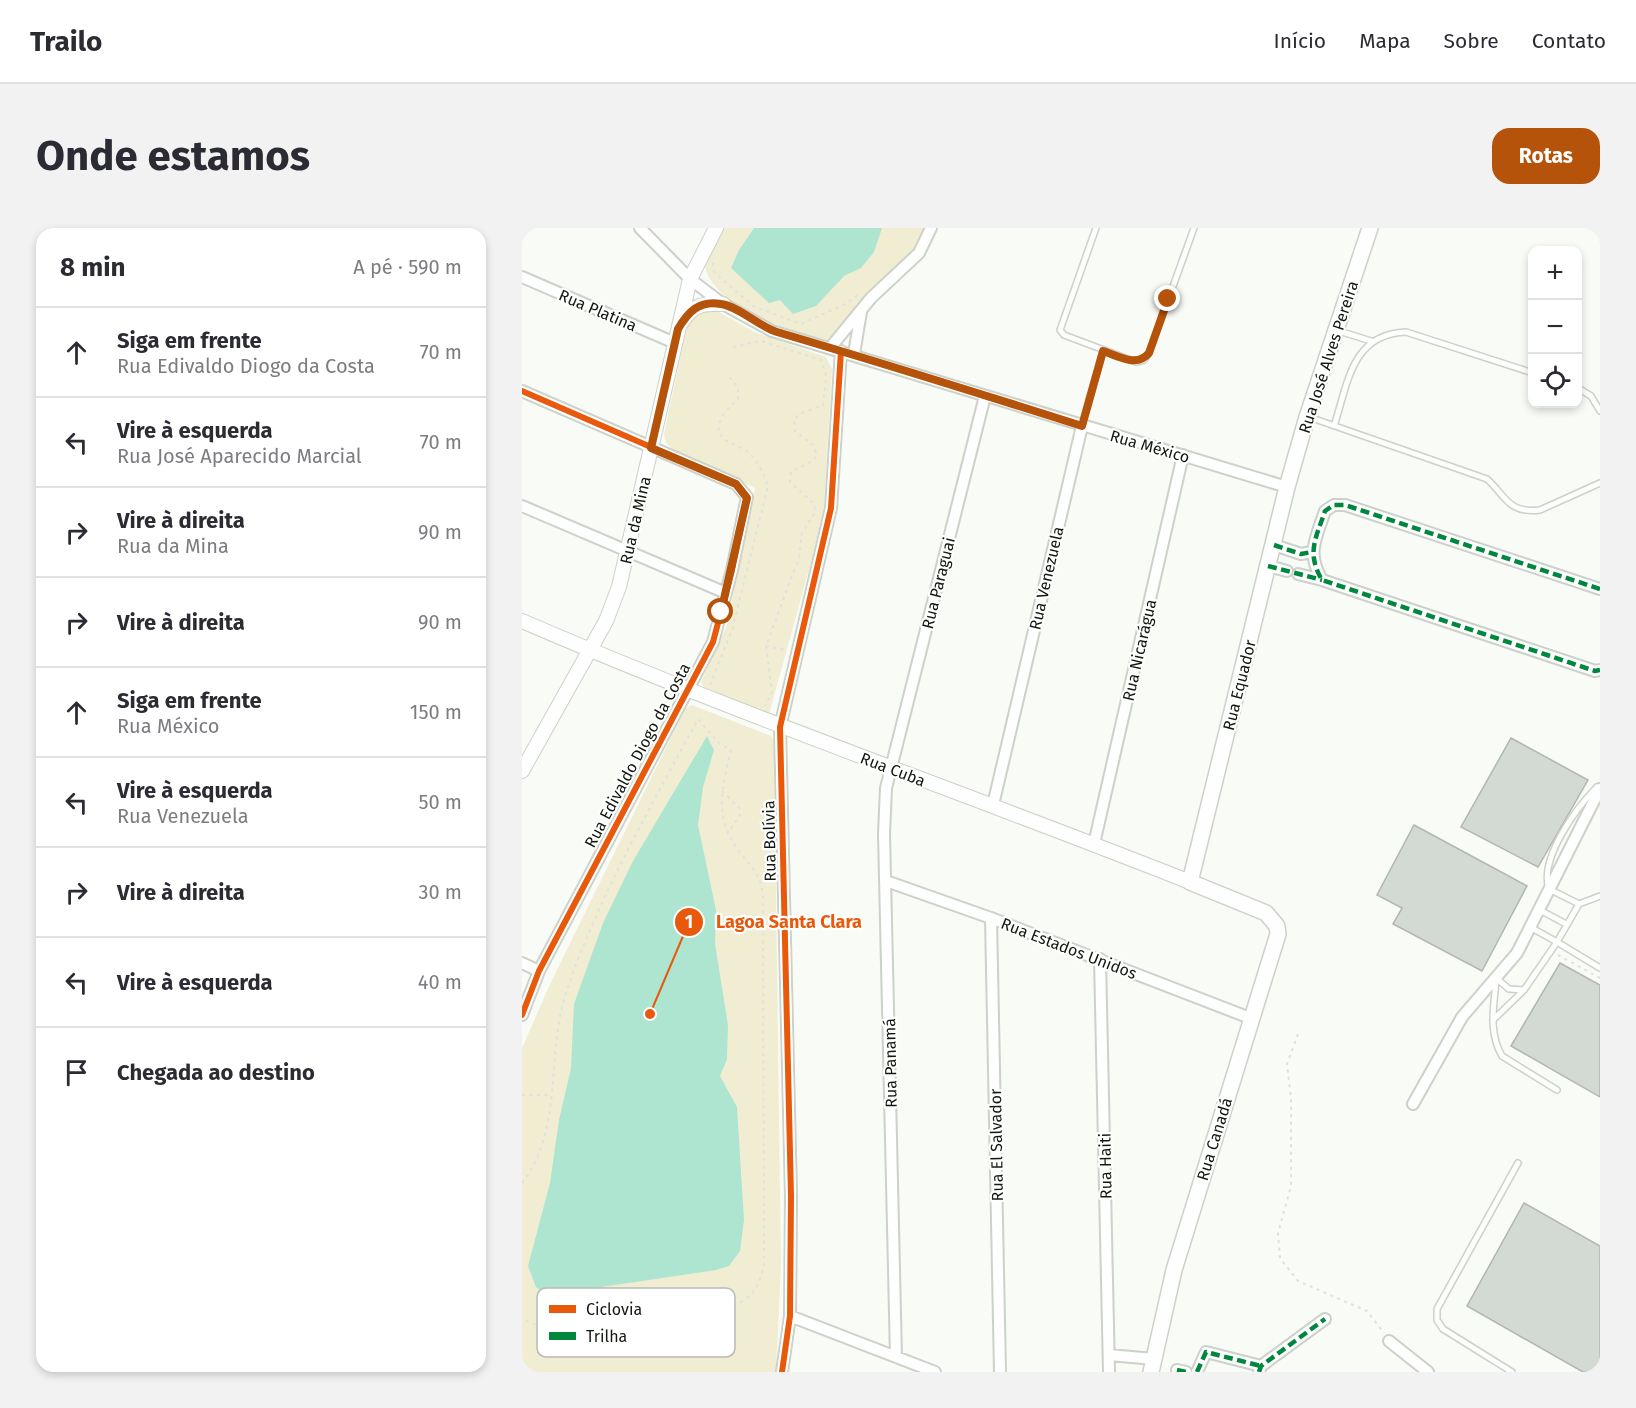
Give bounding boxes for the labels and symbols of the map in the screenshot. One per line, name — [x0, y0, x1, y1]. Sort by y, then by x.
street label: Rua José Alves Pereira — [1295, 278, 1362, 436]
route end — [1154, 285, 1180, 311]
street label: Rua Platina — [556, 286, 640, 335]
street label: Rua México — [1108, 426, 1192, 467]
street label: Rua da Mina — [616, 474, 655, 566]
street label: Rua Venezuela — [1025, 525, 1068, 632]
street label: Rua Paraguai — [918, 535, 959, 631]
street label: Rua Nicarágua — [1119, 597, 1160, 703]
route start — [707, 598, 733, 624]
street label: Rua Equador — [1219, 637, 1260, 732]
street label: Rua Edivaldo Diogo da Costa — [581, 660, 694, 851]
street label: Rua Cuba — [858, 748, 928, 791]
street label: Rua Bolívia — [759, 800, 780, 882]
callout: Lagoa Santa Clara — [674, 904, 874, 940]
text: 1 — [685, 911, 693, 933]
text: Lagoa Santa Clara — [716, 911, 862, 933]
street label: Rua Estados Unidos — [998, 914, 1139, 983]
street label: Rua Panamá — [880, 1018, 901, 1108]
street label: Rua El Salvador — [986, 1088, 1007, 1201]
street label: Rua Canadá — [1193, 1095, 1236, 1183]
street label: Rua Haiti — [1095, 1133, 1116, 1199]
legend — [537, 1288, 735, 1357]
text: Ciclovia — [586, 1300, 642, 1319]
text: Trilha — [586, 1327, 627, 1346]

